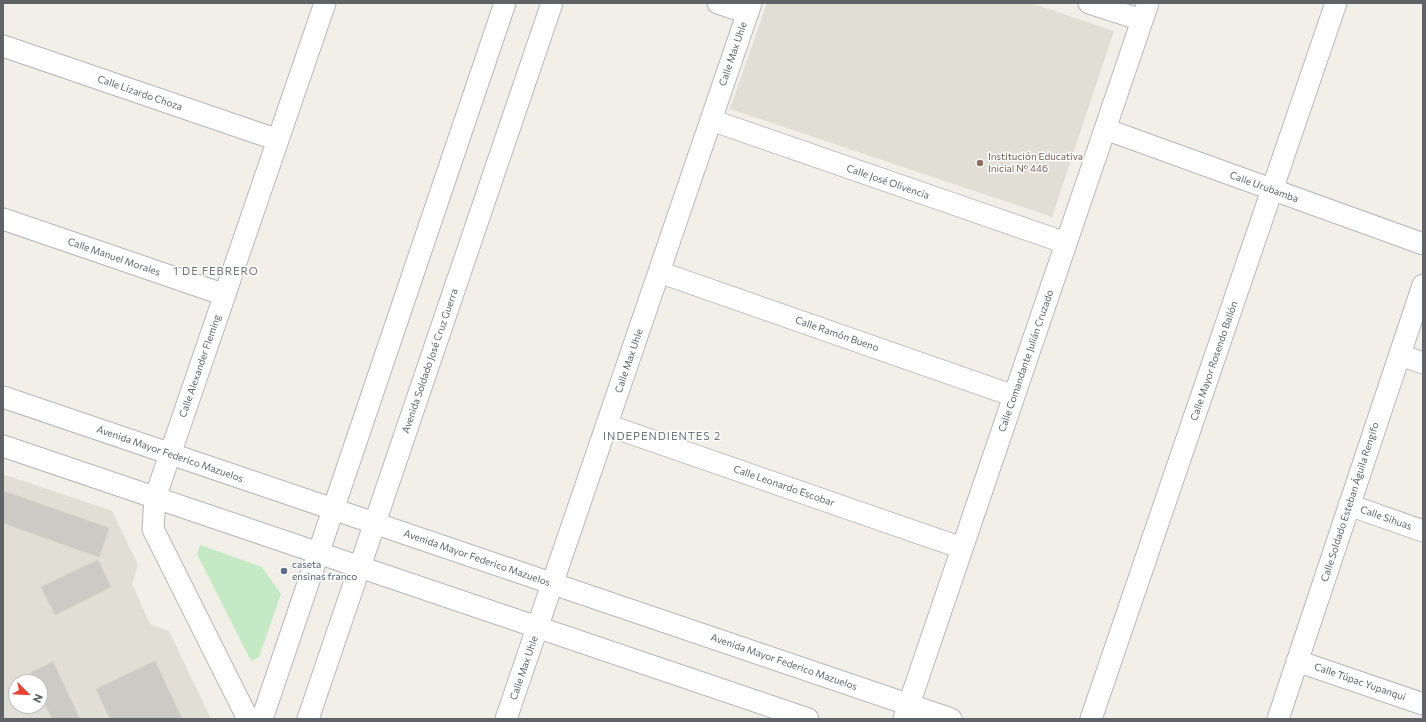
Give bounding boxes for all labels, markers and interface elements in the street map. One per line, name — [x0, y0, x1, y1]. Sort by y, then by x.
street label: Calle Max Uhle — [716, 20, 750, 88]
street label: Calle Lizardo Choza — [96, 73, 184, 113]
place label: Institución Educativa Inicial Nº 446 — [988, 151, 1083, 174]
marker: Institución Educativa Inicial Nº 446 — [975, 158, 985, 168]
street label: Calle José Olivencia — [845, 162, 931, 202]
street label: Calle Urubamba — [1228, 169, 1300, 205]
street label: Calle Manuel Morales — [66, 236, 162, 278]
district label: 1 DE FEBRERO — [173, 264, 259, 278]
street label: Avenida Soldado José Cruz Guerra — [400, 287, 460, 435]
street label: Calle Comandante Julián Cruzado — [996, 288, 1056, 434]
street label: Calle Mayor Rosendo Ballón — [1188, 300, 1240, 422]
street label: Calle Alexander Fleming — [177, 313, 223, 419]
street label: Calle Ramón Bueno — [794, 314, 880, 354]
street label: Calle Max Uhle — [612, 327, 646, 395]
street label: Calle Soldado Esteban Águila Rengifo — [1319, 421, 1381, 583]
street label: Avenida Mayor Federico Mazuelos — [95, 423, 245, 485]
district label: INDEPENDIENTES 2 — [603, 429, 721, 443]
street label: Calle Leonardo Escobar — [732, 463, 836, 509]
street label: Calle Sihuas — [1359, 504, 1413, 532]
street label: Avenida Mayor Federico Mazuelos — [402, 527, 552, 589]
place label: caseta ensinas franco — [292, 559, 357, 582]
marker: caseta ensinas franco — [279, 566, 289, 576]
street label: Avenida Mayor Federico Mazuelos — [709, 631, 859, 693]
street label: Calle Max Uhle — [507, 634, 541, 702]
street label: Calle Túpac Yupanqui — [1313, 661, 1407, 703]
north arrow — [8, 674, 48, 714]
text: N — [31, 692, 46, 705]

